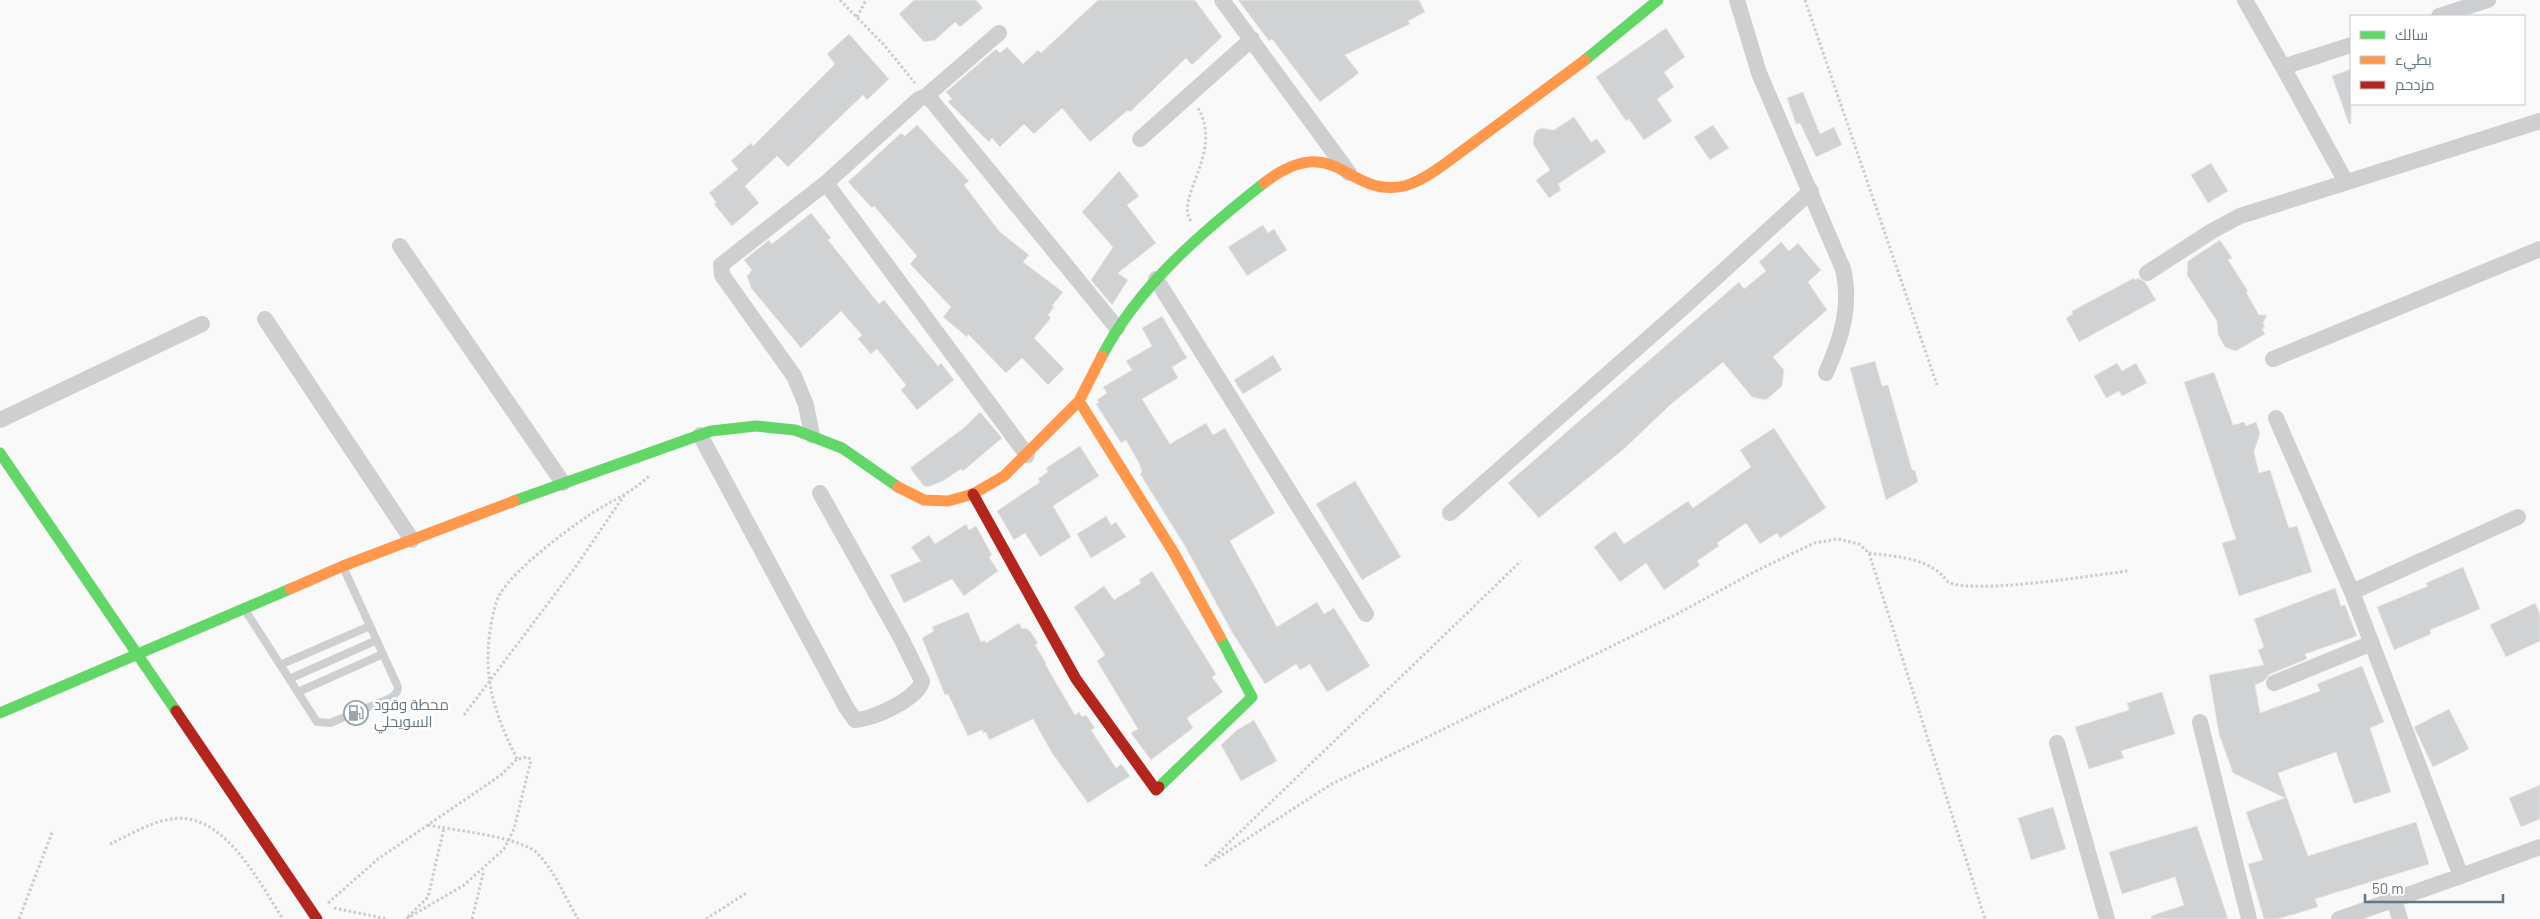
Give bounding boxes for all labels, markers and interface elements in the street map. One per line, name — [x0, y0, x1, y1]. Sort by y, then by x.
legend — [2350, 15, 2525, 105]
text: سالك — [2395, 25, 2428, 43]
text: بطيء — [2395, 50, 2432, 72]
text: مزدحم — [2395, 75, 2435, 95]
place label: محطة وقود السويحلي — [374, 695, 449, 734]
fuel station icon: محطة وقود السويحلي — [343, 700, 369, 726]
scale bar — [2365, 872, 2502, 904]
text: 50 m — [2372, 879, 2404, 897]

